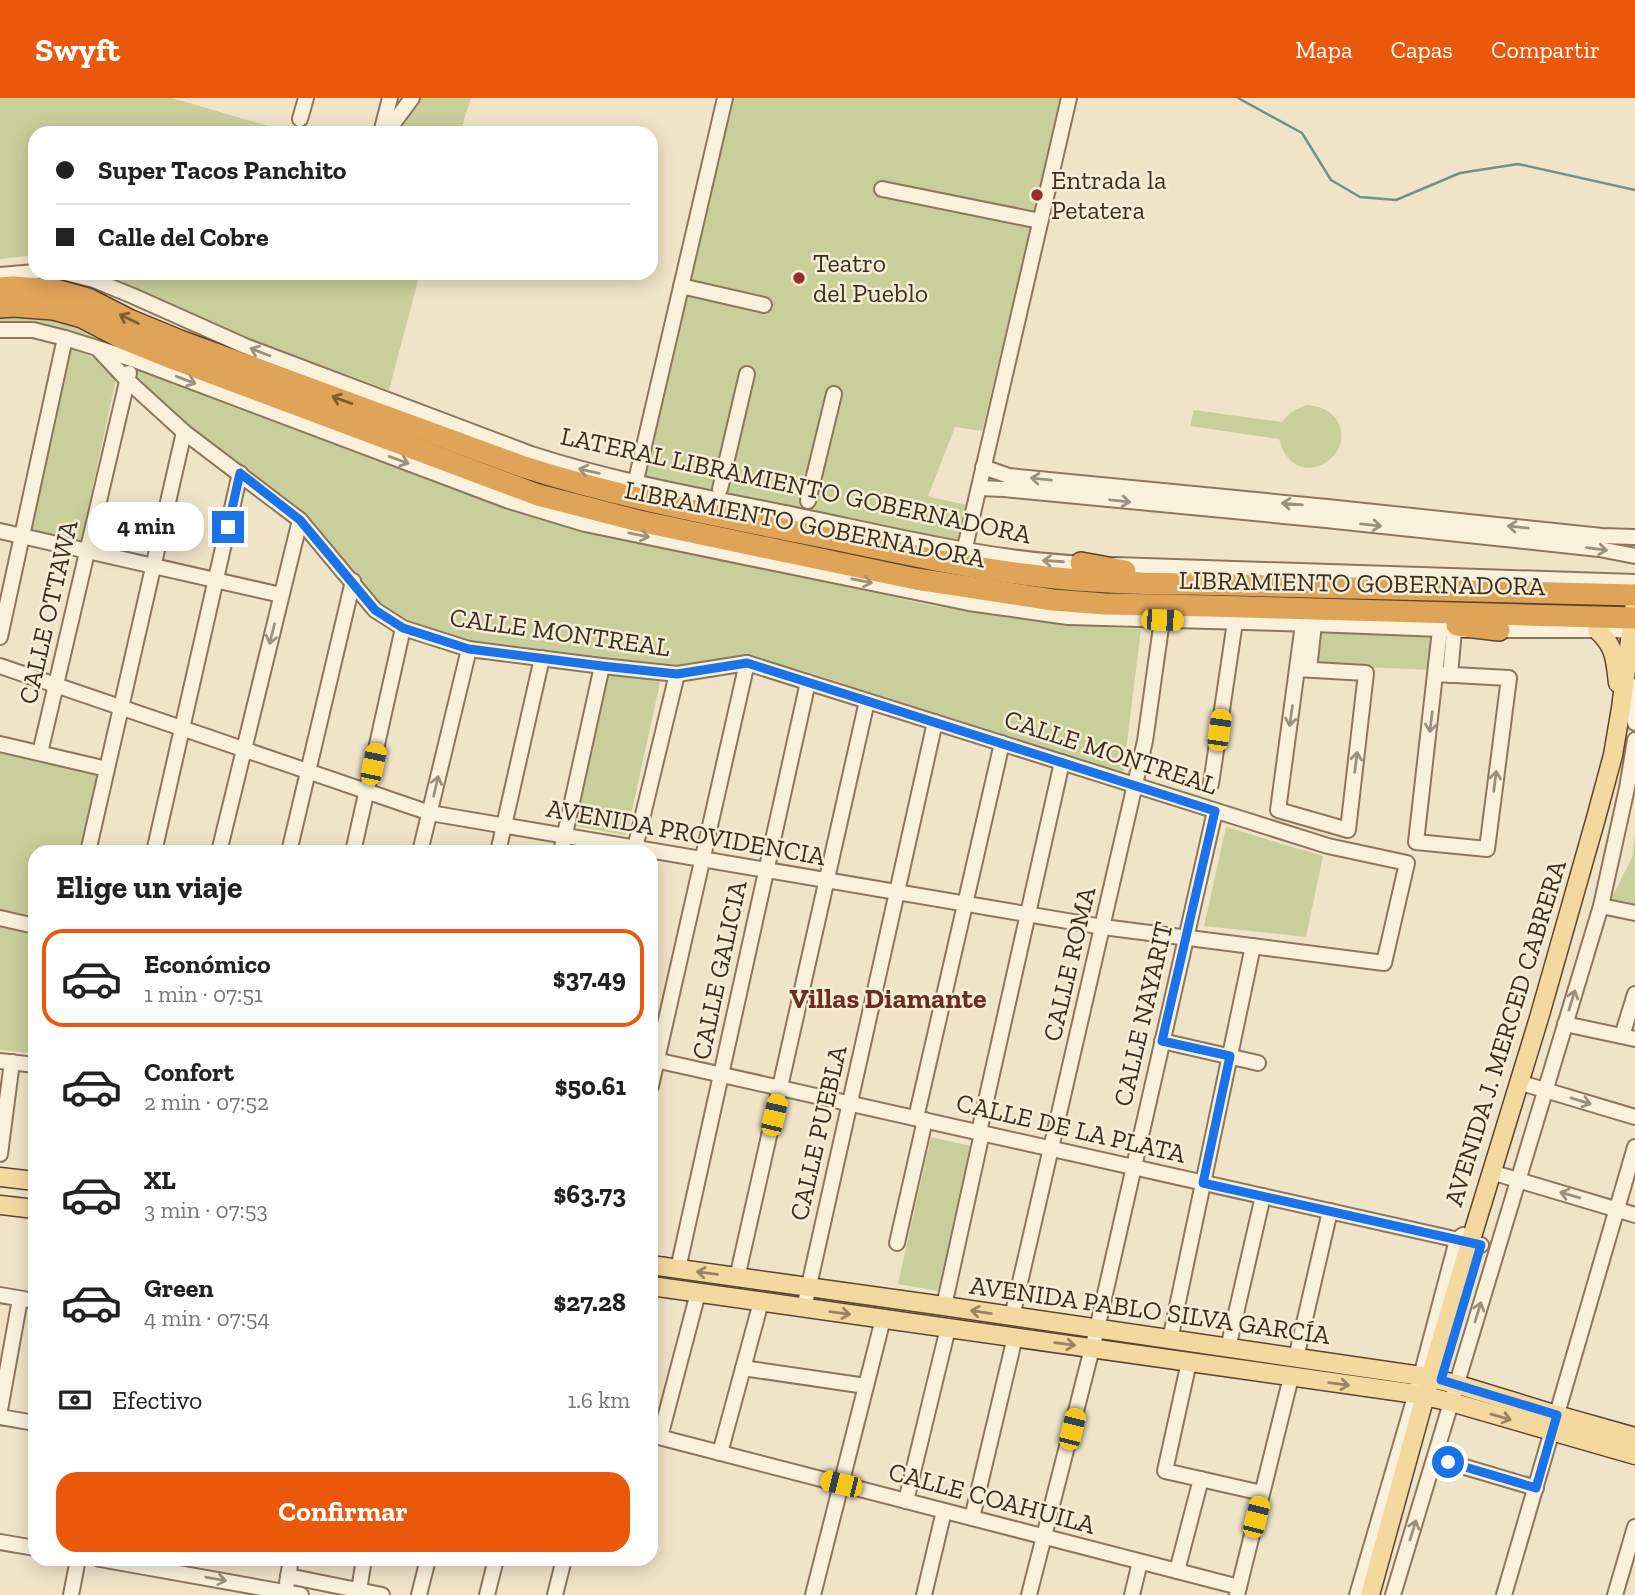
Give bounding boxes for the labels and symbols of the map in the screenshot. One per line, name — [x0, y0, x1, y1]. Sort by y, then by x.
place label: Entrada la Petatera — [1051, 164, 1167, 226]
marker: Entrada la Petatera — [1029, 187, 1045, 203]
place label: Teatro del Pueblo — [813, 247, 928, 309]
marker: Teatro del Pueblo — [791, 270, 807, 286]
one-way arrow — [119, 312, 140, 326]
one-way arrow — [250, 345, 272, 357]
one-way arrow — [175, 375, 197, 387]
one-way arrow — [331, 392, 353, 405]
street label: LATERAL LIBRAMIENTO GOBERNADORA — [558, 420, 1034, 550]
one-way arrow — [388, 455, 410, 467]
one-way arrow — [578, 463, 601, 477]
one-way arrow — [1030, 473, 1053, 486]
street label: LIBRAMIENTO GOBERNADORA — [622, 474, 988, 574]
one-way arrow — [1108, 494, 1131, 507]
one-way arrow — [1281, 497, 1304, 510]
callout: 4 min — [88, 502, 204, 551]
route end — [212, 511, 244, 543]
street label: CALLE OTTAWA — [11, 516, 85, 707]
one-way arrow — [1359, 519, 1381, 532]
one-way arrow — [1507, 520, 1530, 533]
one-way arrow — [627, 529, 650, 543]
one-way arrow — [1585, 543, 1608, 556]
one-way arrow — [1041, 555, 1064, 568]
street label: LIBRAMIENTO GOBERNADORA — [1178, 564, 1547, 602]
one-way arrow — [850, 575, 873, 589]
street label: CALLE MONTREAL — [448, 601, 672, 663]
car — [1141, 609, 1184, 631]
one-way arrow — [265, 622, 278, 645]
street label: CALLE MONTREAL — [1000, 702, 1222, 802]
one-way arrow — [1284, 704, 1297, 726]
car — [1206, 708, 1233, 752]
one-way arrow — [1424, 711, 1437, 733]
car — [359, 741, 388, 787]
one-way arrow — [1349, 751, 1362, 774]
one-way arrow — [1489, 771, 1502, 793]
one-way arrow — [430, 775, 443, 798]
street label: AVENIDA PROVIDENCIA — [544, 792, 829, 872]
street label: AVENIDA J. MERCED CABRERA — [1437, 855, 1573, 1210]
street label: CALLE GALICIA — [684, 877, 754, 1062]
street label: CALLE ROMA — [1036, 883, 1103, 1044]
street label: CALLE NAYARIT — [1106, 919, 1180, 1109]
district label: Villas Diamante — [789, 982, 987, 1015]
one-way arrow — [1567, 989, 1580, 1011]
street label: CALLE PUEBLA — [782, 1041, 854, 1224]
street label: CALLE DE LA PLATA — [953, 1086, 1190, 1170]
car — [760, 1092, 789, 1138]
one-way arrow — [1570, 1095, 1592, 1108]
one-way arrow — [1559, 1188, 1581, 1201]
one-way arrow — [696, 1267, 719, 1280]
street label: AVENIDA PABLO SILVA GARCÍA — [968, 1269, 1333, 1351]
one-way arrow — [1472, 1301, 1485, 1323]
one-way arrow — [970, 1305, 993, 1318]
one-way arrow — [828, 1306, 851, 1319]
one-way arrow — [1053, 1338, 1076, 1351]
one-way arrow — [1327, 1377, 1350, 1390]
car — [1057, 1406, 1088, 1452]
one-way arrow — [1490, 1411, 1512, 1424]
route start — [1432, 1446, 1464, 1478]
street label: CALLE COAHUILA — [885, 1455, 1100, 1541]
car — [819, 1469, 864, 1499]
car — [1241, 1494, 1272, 1540]
one-way arrow — [1407, 1519, 1420, 1541]
one-way arrow — [204, 1573, 227, 1586]

